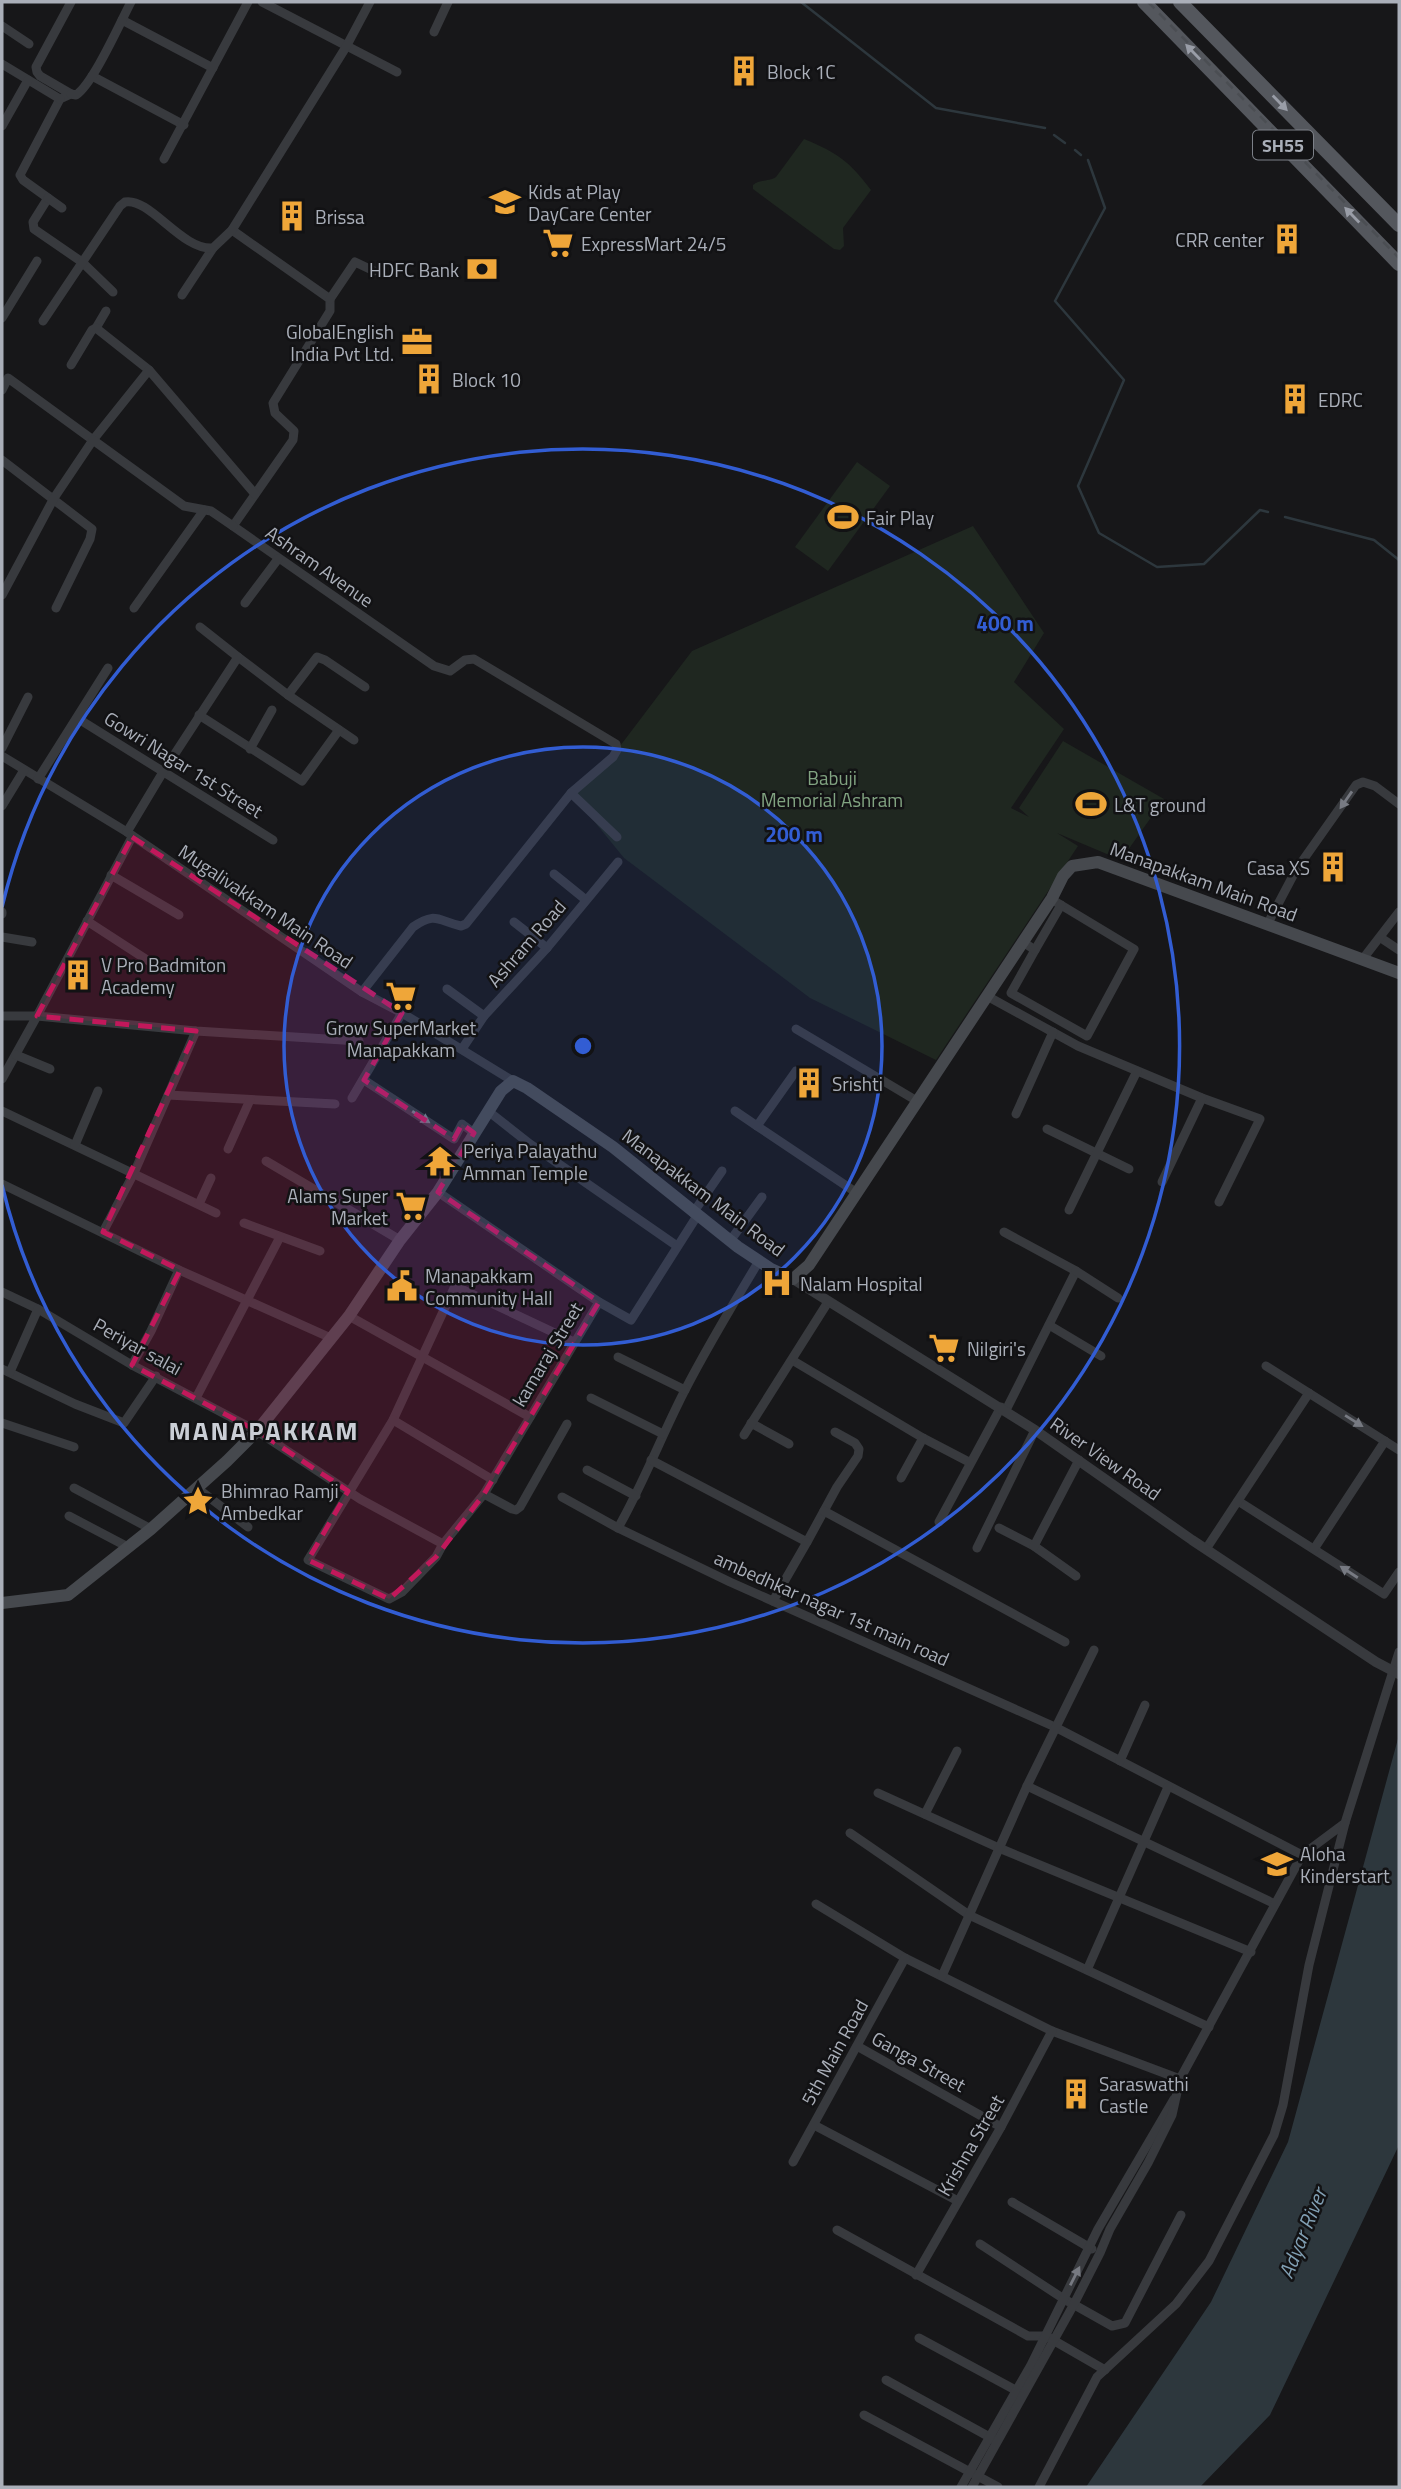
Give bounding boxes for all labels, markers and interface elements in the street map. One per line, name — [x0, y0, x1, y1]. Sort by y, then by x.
one-way arrow — [1185, 44, 1201, 61]
building icon: Block 1C — [727, 54, 761, 88]
place label: Block 1C — [767, 57, 836, 86]
one-way arrow — [1271, 94, 1287, 111]
road number: SH55 — [1253, 130, 1313, 160]
place label: Kids at Play DayCare Center — [528, 177, 652, 228]
school or university icon: Kids at Play DayCare Center — [488, 185, 522, 219]
building icon: Brissa — [275, 199, 309, 233]
place label: Brissa — [315, 202, 365, 231]
one-way arrow — [1344, 207, 1360, 224]
building icon: CRR center — [1270, 222, 1304, 256]
place label: CRR center — [1175, 225, 1264, 254]
supermarket icon: ExpressMart 24/5 — [541, 226, 575, 260]
place label: ExpressMart 24/5 — [581, 229, 726, 258]
bank icon: HDFC Bank — [465, 252, 499, 286]
place label: HDFC Bank — [369, 255, 459, 284]
place label: GlobalEnglish India Pvt Ltd. — [286, 317, 394, 368]
office icon: GlobalEnglish India Pvt Ltd. — [400, 325, 434, 359]
building icon: Block 10 — [412, 362, 446, 396]
place label: Block 10 — [452, 365, 521, 394]
building icon: EDRC — [1278, 382, 1312, 416]
place label: EDRC — [1318, 385, 1363, 414]
sports icon: Fair Play — [826, 500, 860, 534]
place label: Fair Play — [866, 503, 934, 532]
street label: Ashram Avenue — [260, 518, 380, 614]
text: 400 m — [976, 607, 1034, 639]
street label: Gowri Nagar 1st Street — [99, 703, 269, 825]
park label: Babuji Memorial Ashram — [761, 763, 903, 814]
sports icon: L&T ground — [1074, 787, 1108, 821]
place label: L&T ground — [1114, 790, 1206, 819]
one-way arrow — [1339, 791, 1353, 809]
text: 200 m — [765, 818, 823, 850]
street label: Manapakkam Main Road — [1106, 834, 1302, 928]
street label: Mugalivakkam Main Road — [173, 837, 359, 975]
building icon: Casa XS — [1316, 850, 1350, 884]
place label: Casa XS — [1247, 853, 1310, 882]
street label: Ashram Road — [480, 893, 572, 993]
place label: V Pro Badmiton Academy — [101, 950, 226, 1001]
building icon: V Pro Badmiton Academy — [61, 958, 95, 992]
supermarket icon: Grow SuperMarket Manapakkam — [384, 979, 418, 1013]
place label: Grow SuperMarket Manapakkam — [326, 1013, 477, 1064]
centre of rings — [571, 1034, 595, 1058]
building icon: Srishti — [792, 1066, 826, 1100]
place label: Srishti — [832, 1069, 883, 1098]
one-way arrow — [411, 1110, 430, 1123]
street label: Manapakkam Main Road — [616, 1121, 792, 1263]
place label: Periya Palayathu Amman Temple — [463, 1136, 597, 1187]
temple icon: Periya Palayathu Amman Temple — [423, 1144, 457, 1178]
place label: Alams Super Market — [287, 1181, 388, 1232]
supermarket icon: Alams Super Market — [394, 1189, 428, 1223]
place label: Manapakkam Community Hall — [425, 1261, 553, 1312]
hospital icon: Nalam Hospital — [760, 1266, 794, 1300]
public building icon: Manapakkam Community Hall — [385, 1269, 419, 1303]
place label: Nalam Hospital — [800, 1269, 923, 1298]
street label: kamaraj Street — [504, 1296, 590, 1412]
street label: Periyar salai — [88, 1310, 188, 1382]
supermarket icon: Nilgiri's — [927, 1331, 961, 1365]
place label: Nilgiri's — [967, 1334, 1026, 1363]
street label: River View Road — [1045, 1409, 1167, 1507]
district label: MANAPAKKAM — [169, 1411, 359, 1450]
one-way arrow — [1344, 1415, 1364, 1428]
place label: Bhimrao Ramji Ambedkar — [221, 1476, 339, 1527]
place icon: Bhimrao Ramji Ambedkar — [181, 1484, 215, 1518]
street label: ambedhkar nagar 1st main road — [710, 1543, 954, 1673]
one-way arrow — [1340, 1565, 1359, 1578]
place label: Aloha Kinderstart — [1300, 1839, 1390, 1890]
school or university icon: Aloha Kinderstart — [1260, 1847, 1294, 1881]
street label: 5th Main Road — [793, 1994, 875, 2110]
street label: Ganga Street — [867, 2023, 972, 2099]
place label: Saraswathi Castle — [1099, 2069, 1189, 2120]
building icon: Saraswathi Castle — [1059, 2077, 1093, 2111]
street label: Krishna Street — [929, 2088, 1011, 2201]
water label: Adyar River — [1269, 2181, 1335, 2283]
one-way arrow — [1069, 2266, 1080, 2286]

